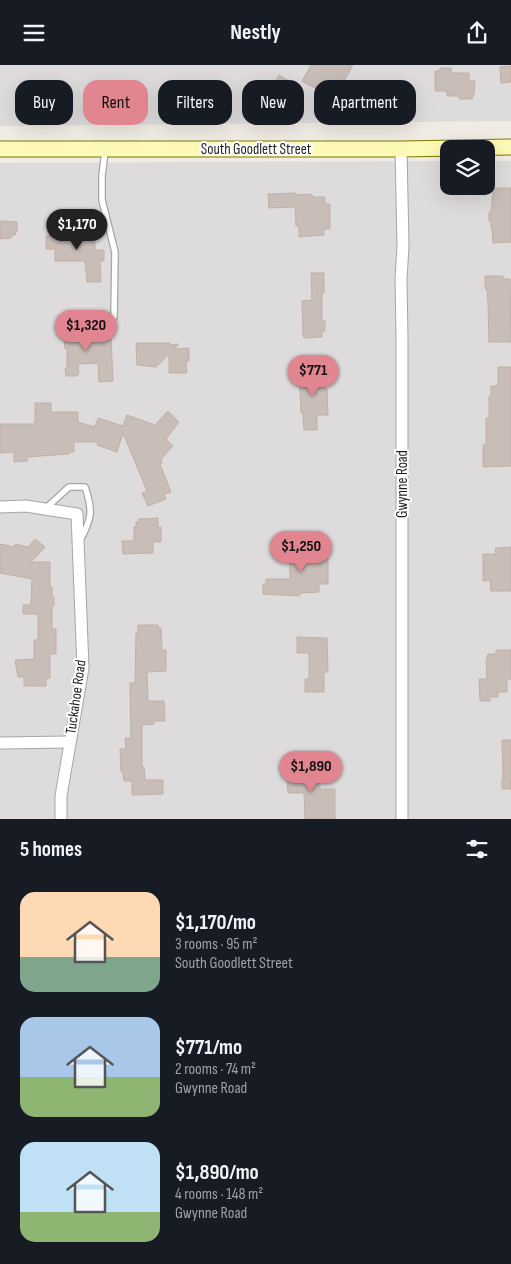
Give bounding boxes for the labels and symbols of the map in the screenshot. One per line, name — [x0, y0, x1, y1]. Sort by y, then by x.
street label: South Goodlett Street — [201, 140, 312, 159]
pin: $1,170 — [36, 209, 118, 251]
pin: $1,320 — [45, 309, 127, 352]
pin: $771 — [283, 355, 343, 397]
street label: Gwynne Road — [393, 450, 412, 518]
pin: $1,250 — [260, 531, 342, 573]
street label: Tuckahoe Road — [61, 659, 91, 735]
pin: $1,890 — [270, 751, 352, 793]

